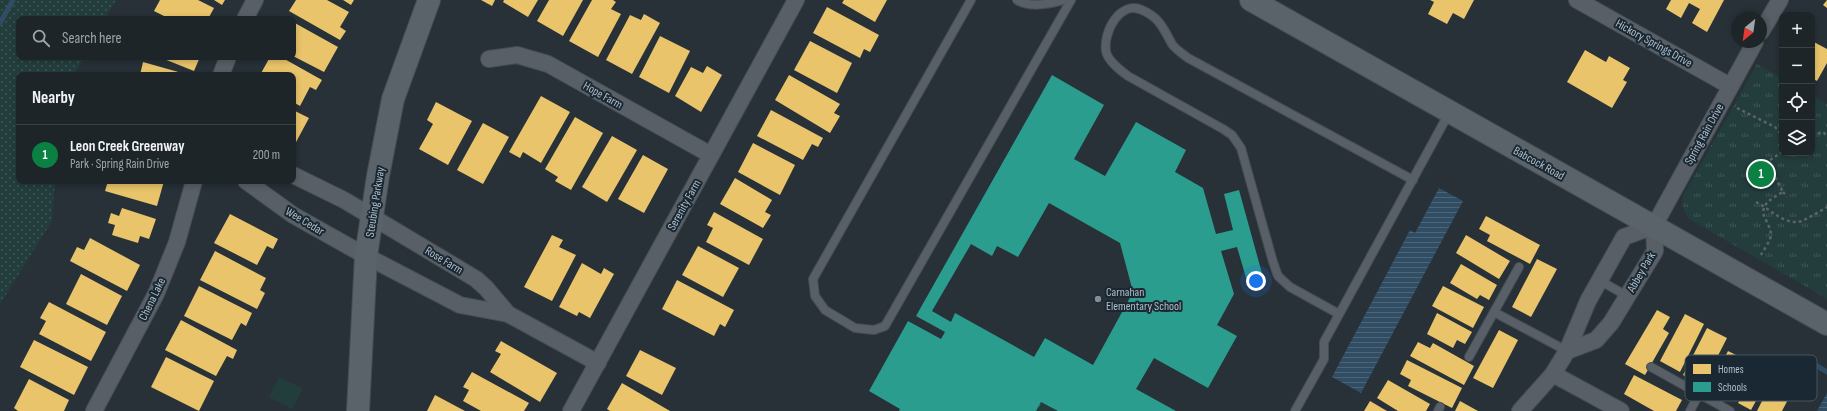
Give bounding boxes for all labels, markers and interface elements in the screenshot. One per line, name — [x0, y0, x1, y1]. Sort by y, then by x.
north arrow — [1731, 12, 1767, 48]
map controls — [1779, 12, 1815, 156]
button: + — [1779, 12, 1815, 48]
search box — [16, 16, 296, 60]
street label: Hickory Springs Drive — [1613, 16, 1695, 71]
icon: search — [30, 27, 52, 49]
text: Search here — [62, 29, 122, 48]
button: − — [1779, 48, 1815, 84]
street label: Hope Farm — [580, 78, 625, 113]
button: locate — [1779, 84, 1815, 120]
text: Nearby — [32, 88, 75, 108]
street label: Spring Rain Drive — [1681, 101, 1728, 168]
button: layers — [1779, 120, 1815, 156]
text: Leon Creek Greenway — [70, 137, 184, 156]
street label: Babcock Road — [1511, 143, 1567, 184]
text: 1 — [42, 147, 48, 163]
text: 200 m — [253, 147, 280, 163]
text: Park · Spring Rain Drive — [70, 156, 169, 172]
pin: 1 — [1748, 159, 1774, 189]
street label: Steubing Parkway — [363, 166, 389, 238]
street label: Serenity Farm — [664, 177, 705, 233]
street label: Wee Cedar — [283, 204, 327, 239]
street label: Rose Farm — [422, 243, 466, 278]
street label: Abbey Park — [1623, 249, 1659, 296]
your location — [1246, 271, 1266, 291]
street label: Chena Lake — [136, 275, 169, 323]
place label: Carnahan Elementary School — [1106, 285, 1181, 314]
marker: Carnahan Elementary School — [1093, 294, 1103, 304]
legend — [1685, 355, 1817, 401]
text: Homes — [1718, 363, 1744, 376]
text: Schools — [1718, 381, 1747, 394]

